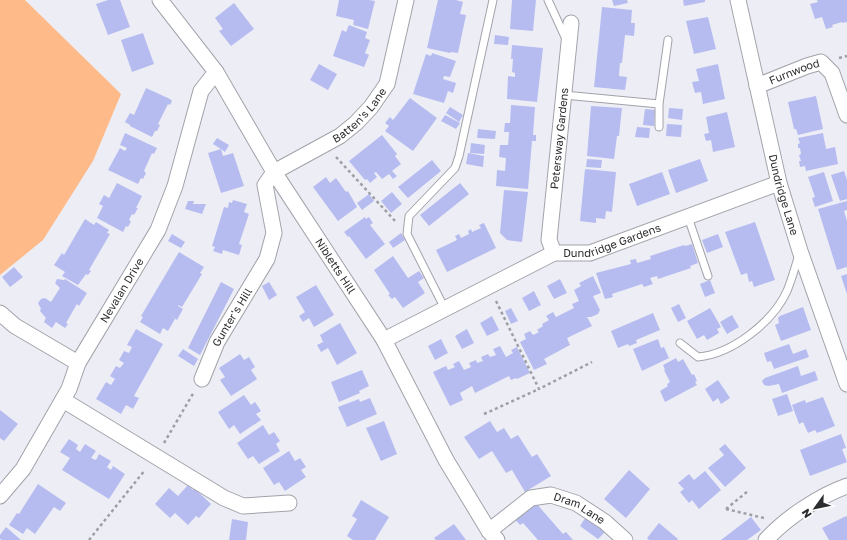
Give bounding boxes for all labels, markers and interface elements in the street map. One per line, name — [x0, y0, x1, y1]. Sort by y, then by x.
street label: Furnwood — [767, 56, 821, 87]
street label: Batten's Lane — [330, 85, 388, 145]
street label: Petersway Gardens — [547, 87, 570, 190]
street label: Dundridge Lane — [767, 153, 802, 237]
street label: Dundridge Gardens — [563, 220, 662, 259]
street label: Nibletts Hill — [313, 235, 359, 296]
street label: Nevalan Drive — [97, 255, 146, 325]
street label: Gunter's Hill — [209, 285, 254, 348]
north arrow — [795, 488, 835, 528]
street label: Dram Lane — [552, 489, 608, 526]
text: N — [798, 507, 814, 521]

